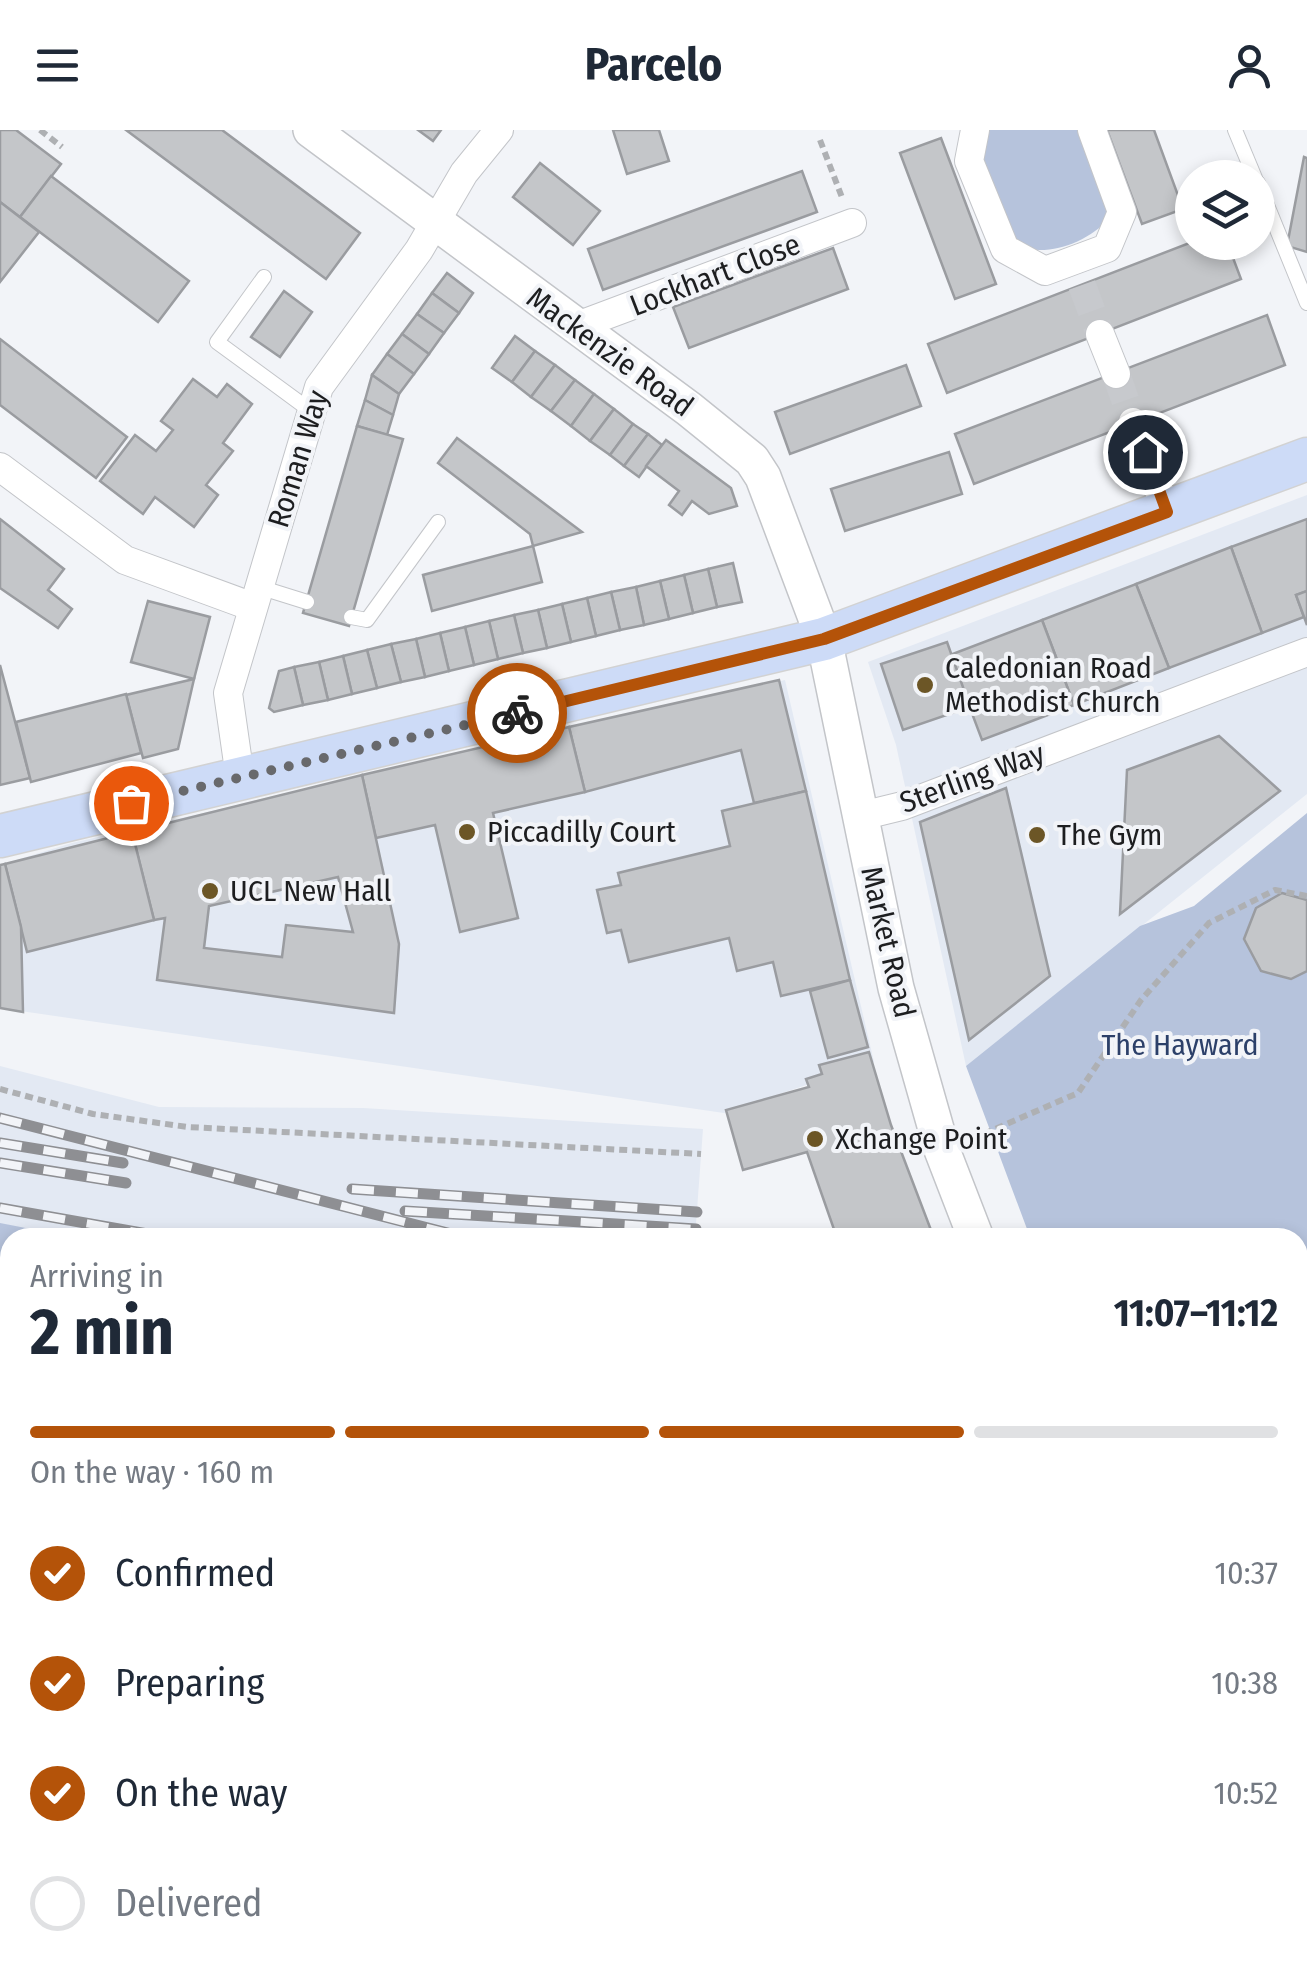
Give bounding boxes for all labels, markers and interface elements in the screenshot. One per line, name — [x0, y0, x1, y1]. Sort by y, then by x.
icon: menu — [30, 38, 85, 93]
text: Parcelo — [585, 38, 722, 92]
icon: person — [1222, 38, 1277, 93]
map controls — [1175, 160, 1275, 260]
button: layers — [1175, 160, 1275, 260]
street label: Lockhart Close — [625, 226, 805, 324]
street label: Mackenzie Road — [520, 280, 700, 424]
street label: Roman Way — [260, 385, 336, 532]
pin — [1103, 410, 1188, 495]
icon: home — [1118, 425, 1173, 480]
place label: Caledonian Road Methodist Church — [945, 650, 1161, 720]
courier — [467, 663, 567, 763]
marker: Caledonian Road Methodist Church — [914, 674, 936, 696]
icon: bike — [490, 686, 545, 741]
street label: Sterling Way — [895, 735, 1050, 821]
pin — [89, 761, 174, 846]
icon: bag — [104, 776, 159, 831]
place label: Piccadilly Court — [487, 814, 676, 850]
place label: The Gym — [1057, 817, 1162, 853]
marker: Piccadilly Court — [456, 821, 478, 843]
marker: The Gym — [1026, 824, 1048, 846]
street label: Market Road — [853, 863, 923, 1021]
place label: UCL New Hall — [230, 873, 391, 909]
marker: UCL New Hall — [199, 880, 221, 902]
park label: The Hayward — [1101, 1027, 1259, 1063]
place label: Xchange Point — [835, 1121, 1008, 1157]
marker: Xchange Point — [804, 1128, 826, 1150]
text: Arriving in — [30, 1257, 164, 1295]
text: 11:07–11:12 — [1114, 1290, 1278, 1336]
text: 2 min — [30, 1293, 174, 1371]
text: On the way · 160 m — [30, 1453, 274, 1491]
icon: check — [30, 1546, 85, 1601]
text: Confirmed — [115, 1550, 275, 1596]
text: 10:37 — [1215, 1554, 1278, 1592]
icon: check — [30, 1656, 85, 1711]
text: Preparing — [115, 1660, 264, 1706]
text: 10:38 — [1211, 1664, 1278, 1702]
icon: check — [30, 1766, 85, 1821]
text: On the way — [115, 1770, 287, 1816]
text: 10:52 — [1213, 1774, 1278, 1812]
text: Delivered — [115, 1880, 262, 1926]

